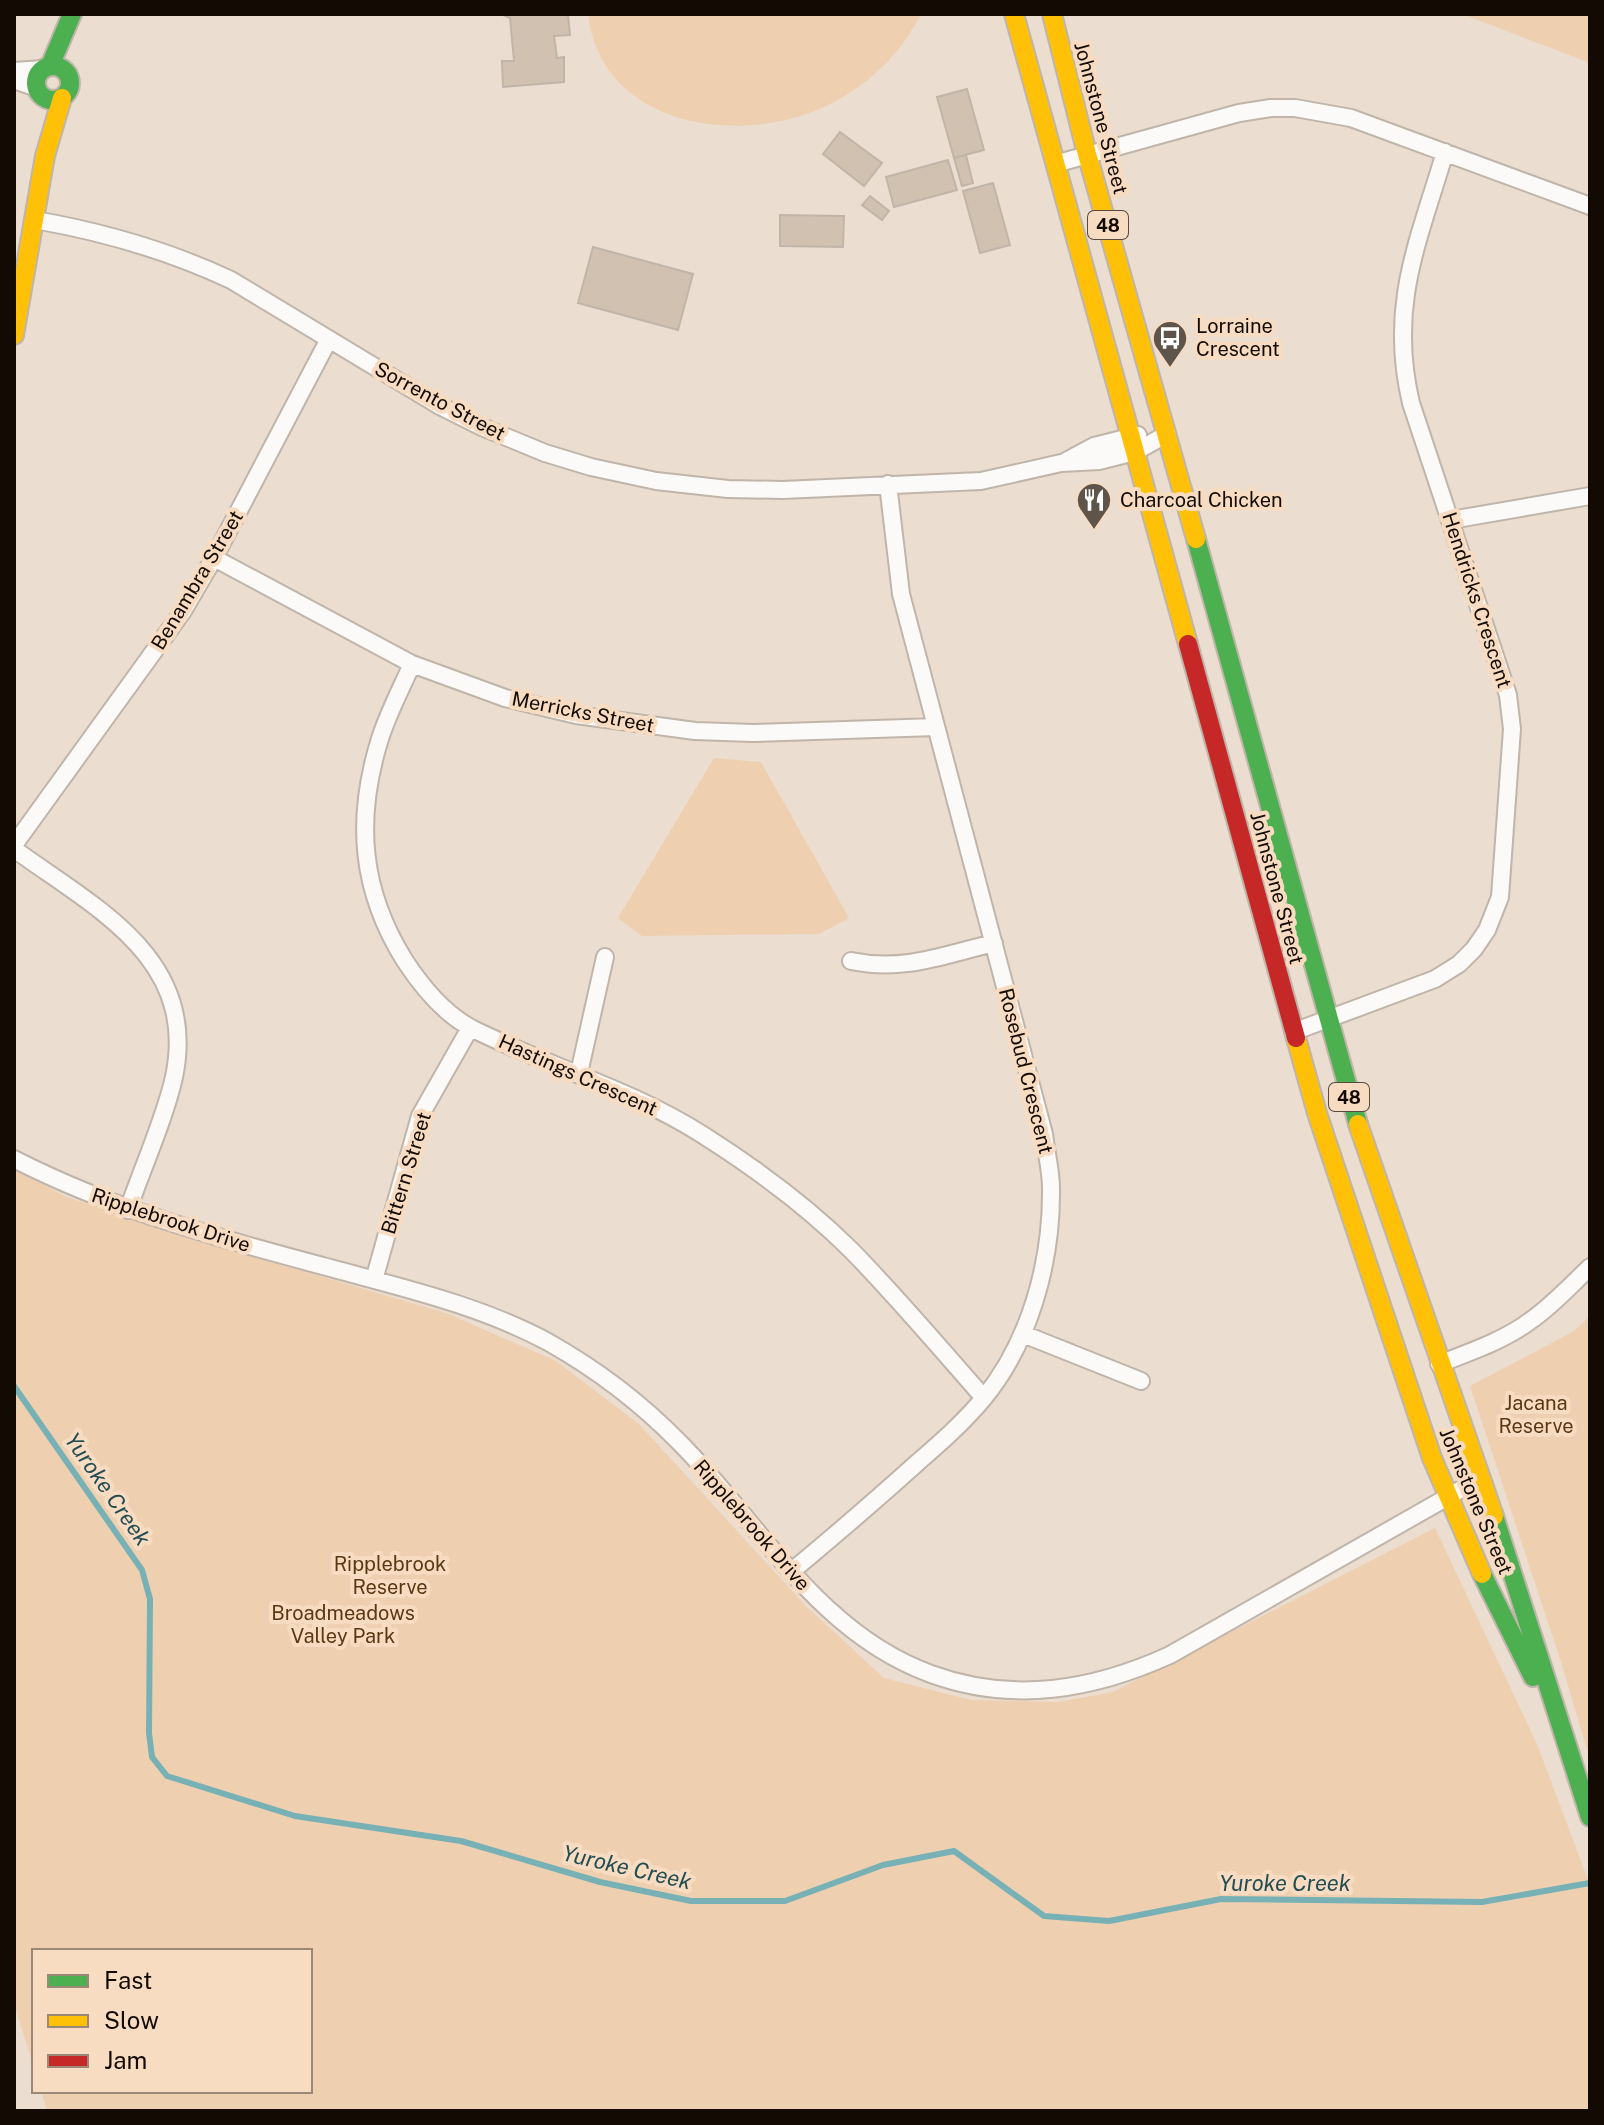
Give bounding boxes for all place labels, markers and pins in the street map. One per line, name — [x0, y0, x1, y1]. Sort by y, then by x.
place label: Lorraine Crescent — [1196, 314, 1280, 361]
bus stop icon: Lorraine Crescent — [1151, 319, 1189, 369]
restaurant icon: Charcoal Chicken — [1075, 481, 1113, 531]
place label: Charcoal Chicken — [1120, 488, 1283, 512]

